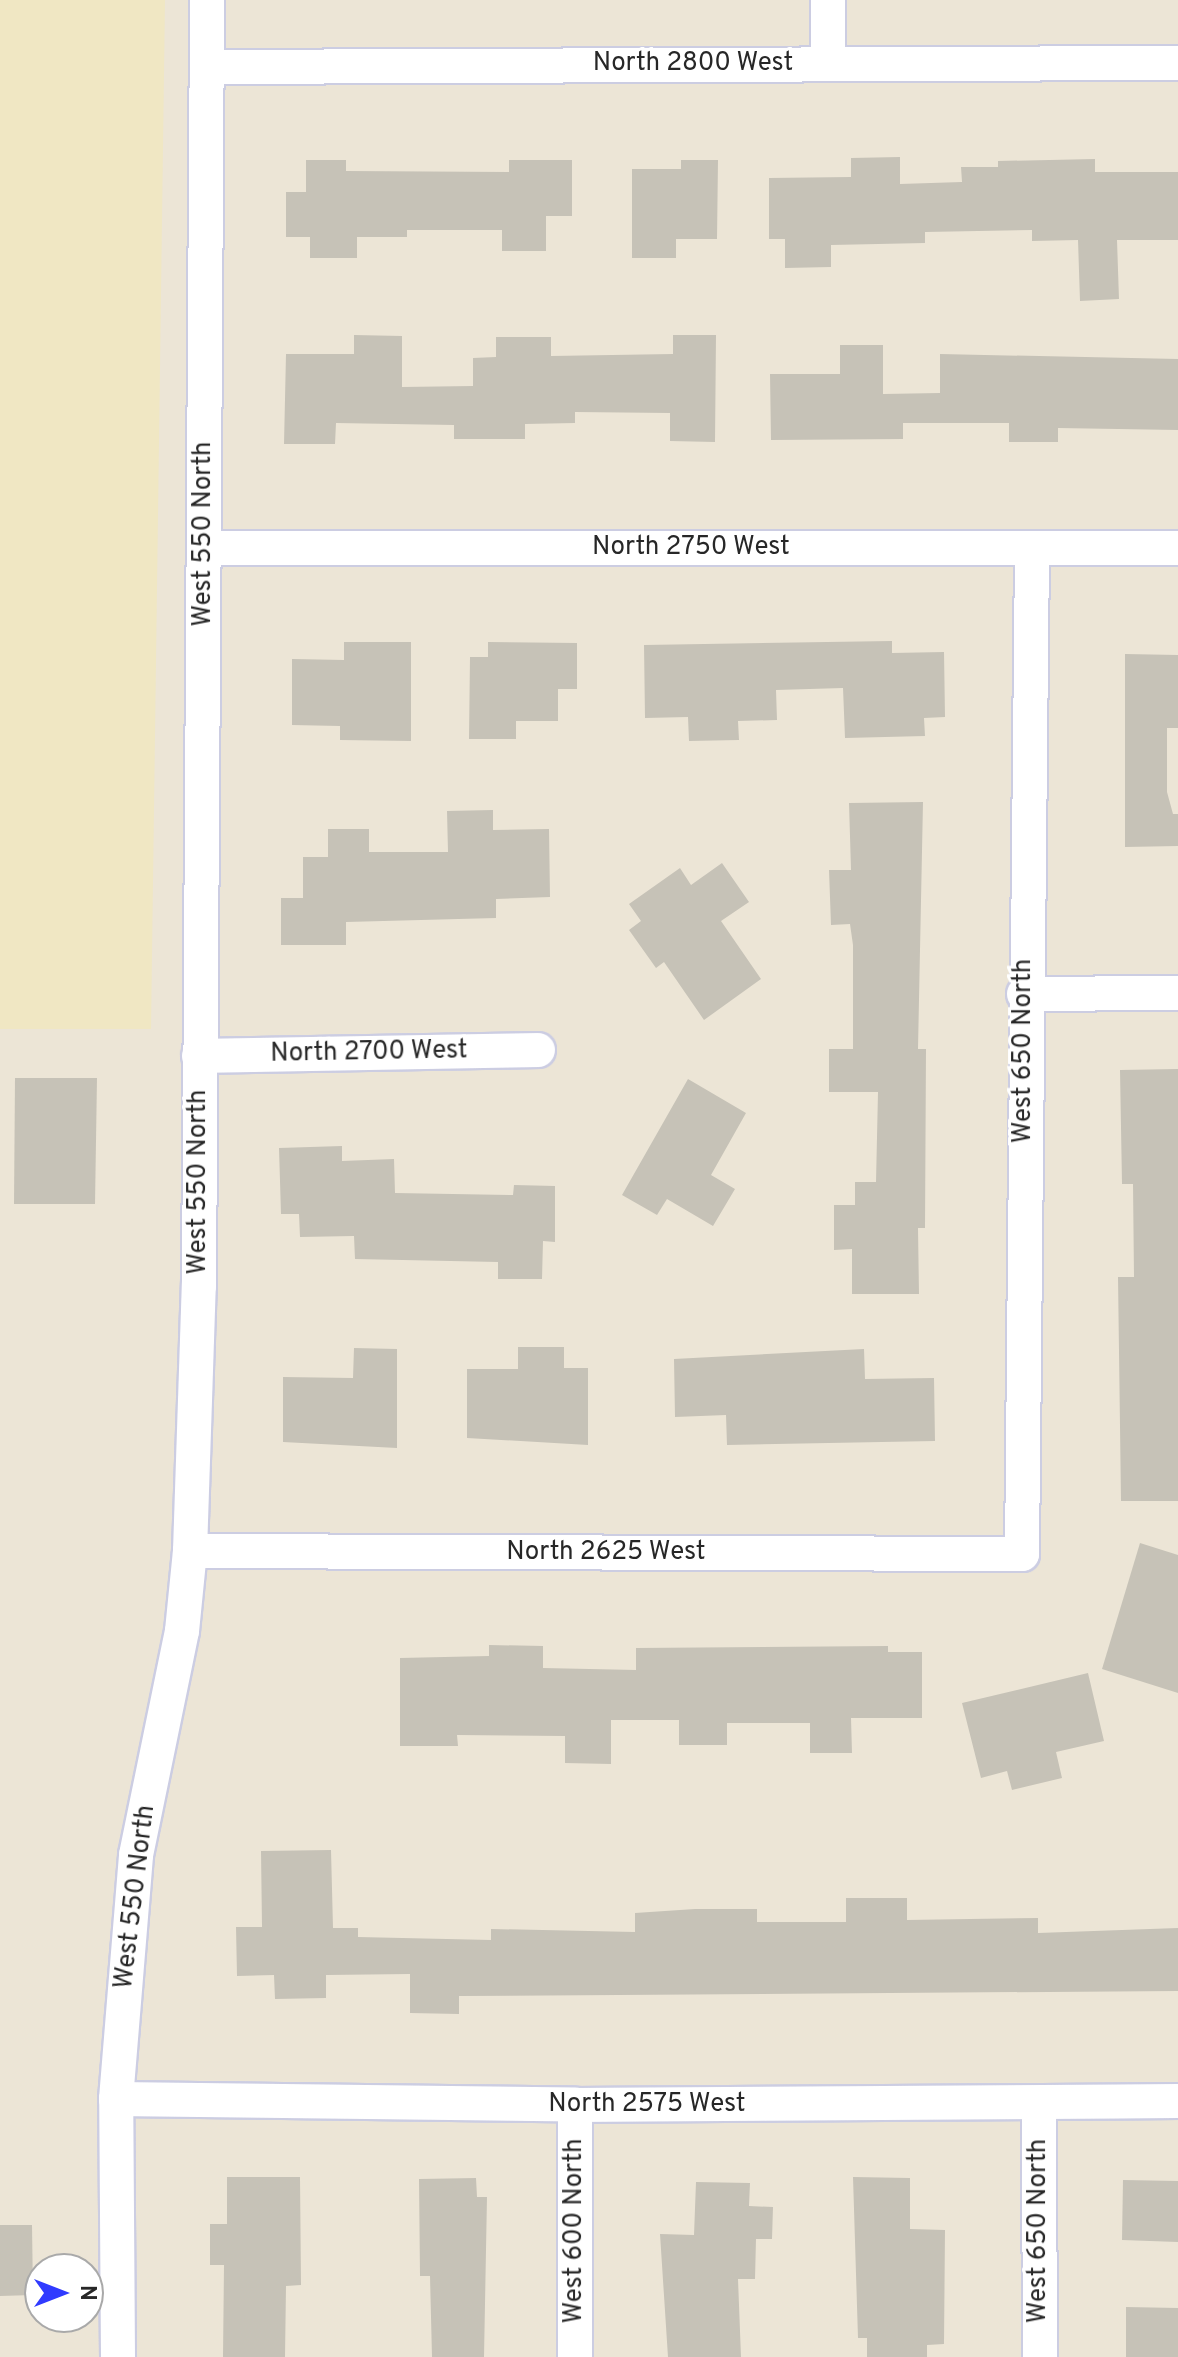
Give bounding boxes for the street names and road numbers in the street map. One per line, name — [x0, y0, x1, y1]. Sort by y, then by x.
street label: North 2800 West — [592, 48, 794, 80]
street label: West 550 North — [188, 441, 220, 627]
street label: North 2750 West — [592, 532, 790, 564]
street label: West 650 North — [1008, 959, 1040, 1143]
street label: North 2700 West — [270, 1036, 468, 1070]
street label: West 550 North — [183, 1089, 215, 1275]
street label: North 2625 West — [506, 1537, 706, 1569]
street label: West 550 North — [109, 1803, 163, 1991]
street label: North 2575 West — [548, 2089, 746, 2121]
street label: West 600 North — [559, 2138, 591, 2324]
street label: West 650 North — [1023, 2139, 1055, 2323]

